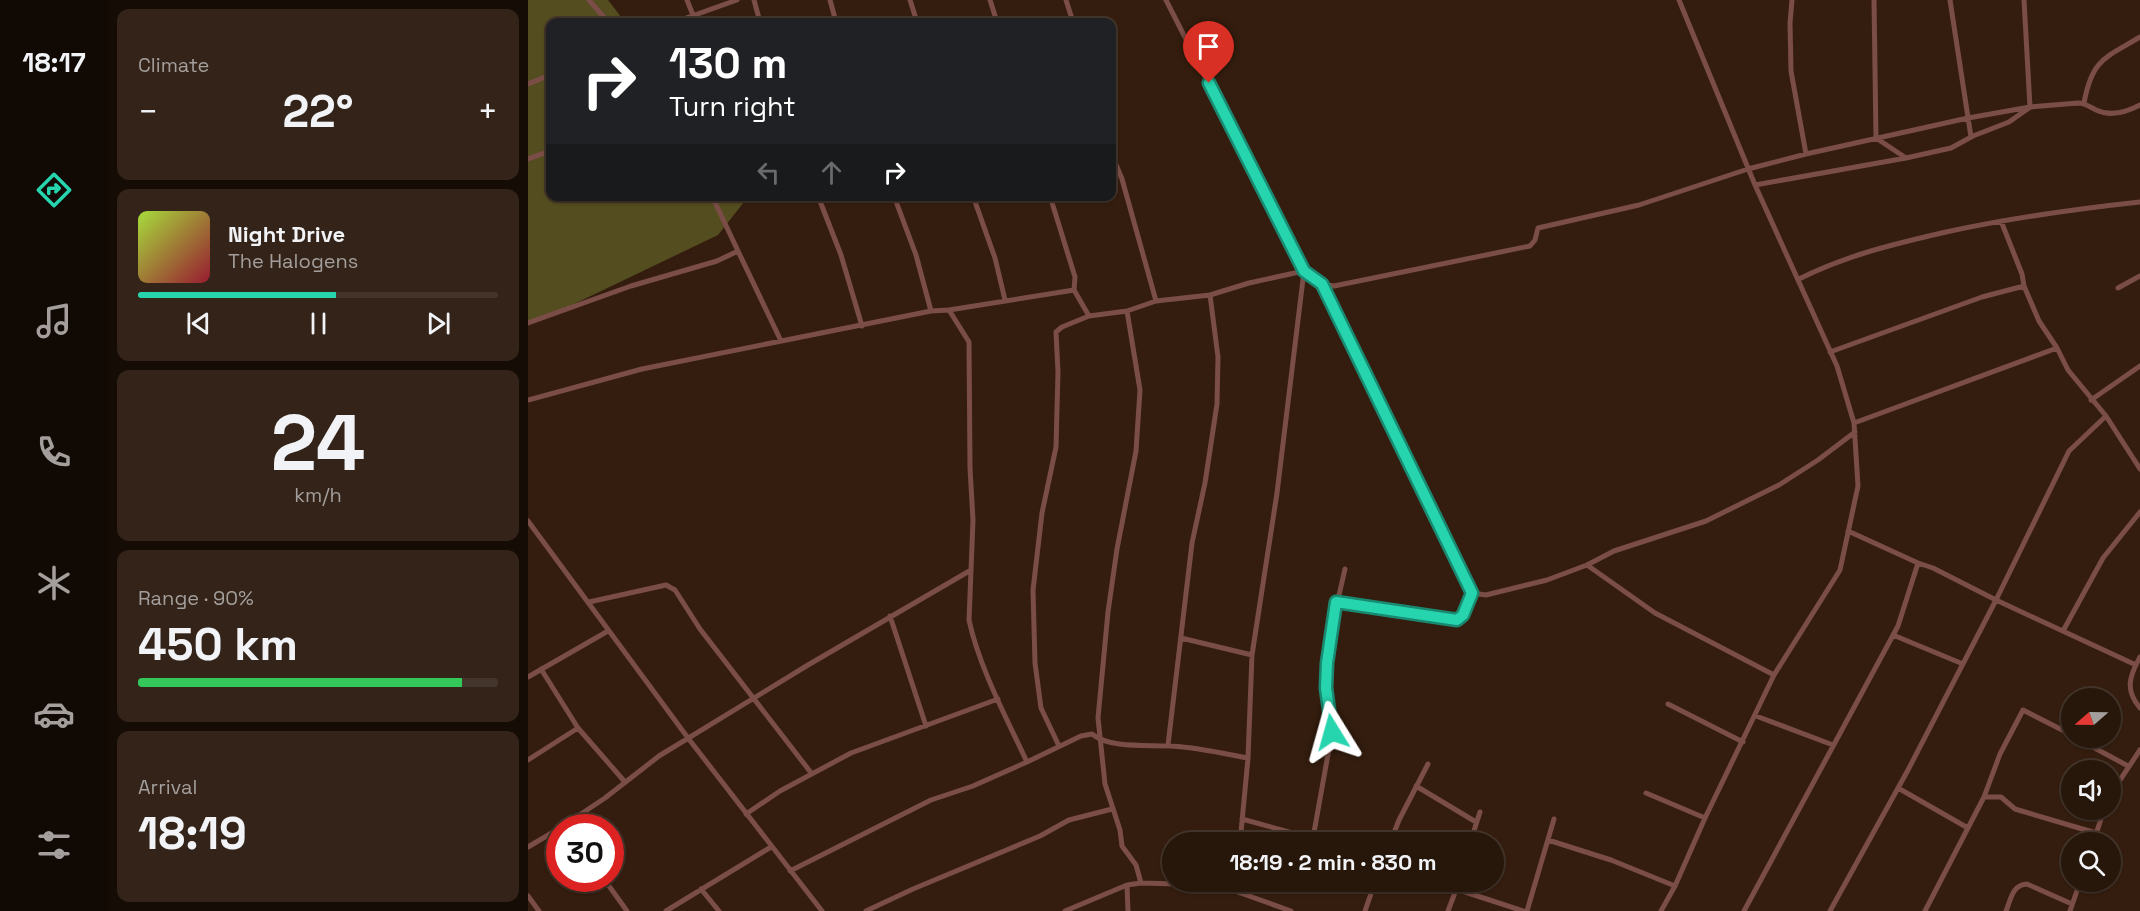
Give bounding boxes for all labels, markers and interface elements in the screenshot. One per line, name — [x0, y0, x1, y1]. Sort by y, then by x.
pin — [1183, 21, 1234, 83]
icon: arrive — [1192, 30, 1225, 63]
text: 130 m — [669, 37, 787, 90]
icon: right — [570, 42, 648, 120]
text: 18:17 — [22, 45, 86, 80]
text: Climate — [138, 52, 209, 78]
text: 22° — [282, 83, 354, 140]
text: Turn right — [669, 89, 796, 124]
text: − — [138, 91, 158, 133]
text: + — [478, 91, 498, 133]
icon: left — [752, 156, 785, 189]
icon: ahead — [815, 156, 848, 189]
icon: right — [878, 156, 911, 189]
icon: directions — [33, 169, 75, 211]
text: Night Drive — [228, 220, 345, 248]
text: The Halogens — [228, 248, 358, 274]
icon: music — [33, 300, 75, 342]
icon: previous — [182, 307, 215, 340]
icon: pause — [302, 307, 335, 340]
icon: next — [422, 307, 455, 340]
text: 24 — [271, 393, 365, 493]
icon: phone — [33, 431, 75, 473]
text: km/h — [294, 482, 342, 508]
icon: climate — [33, 562, 75, 604]
text: Range · 90% — [138, 585, 254, 611]
text: 450 km — [138, 616, 298, 673]
north arrow — [2061, 688, 2121, 748]
map controls — [2061, 688, 2121, 892]
icon: car — [33, 693, 75, 735]
position arrow — [1300, 700, 1364, 764]
button: sound — [2061, 760, 2121, 820]
text: Arrival — [138, 774, 197, 800]
text: 18:19 — [138, 805, 247, 862]
speed limit sign: 30 — [546, 814, 624, 892]
icon: filters — [33, 824, 75, 866]
button: search — [2061, 832, 2121, 892]
text: 18:19 · 2 min · 830 m — [1229, 848, 1437, 876]

